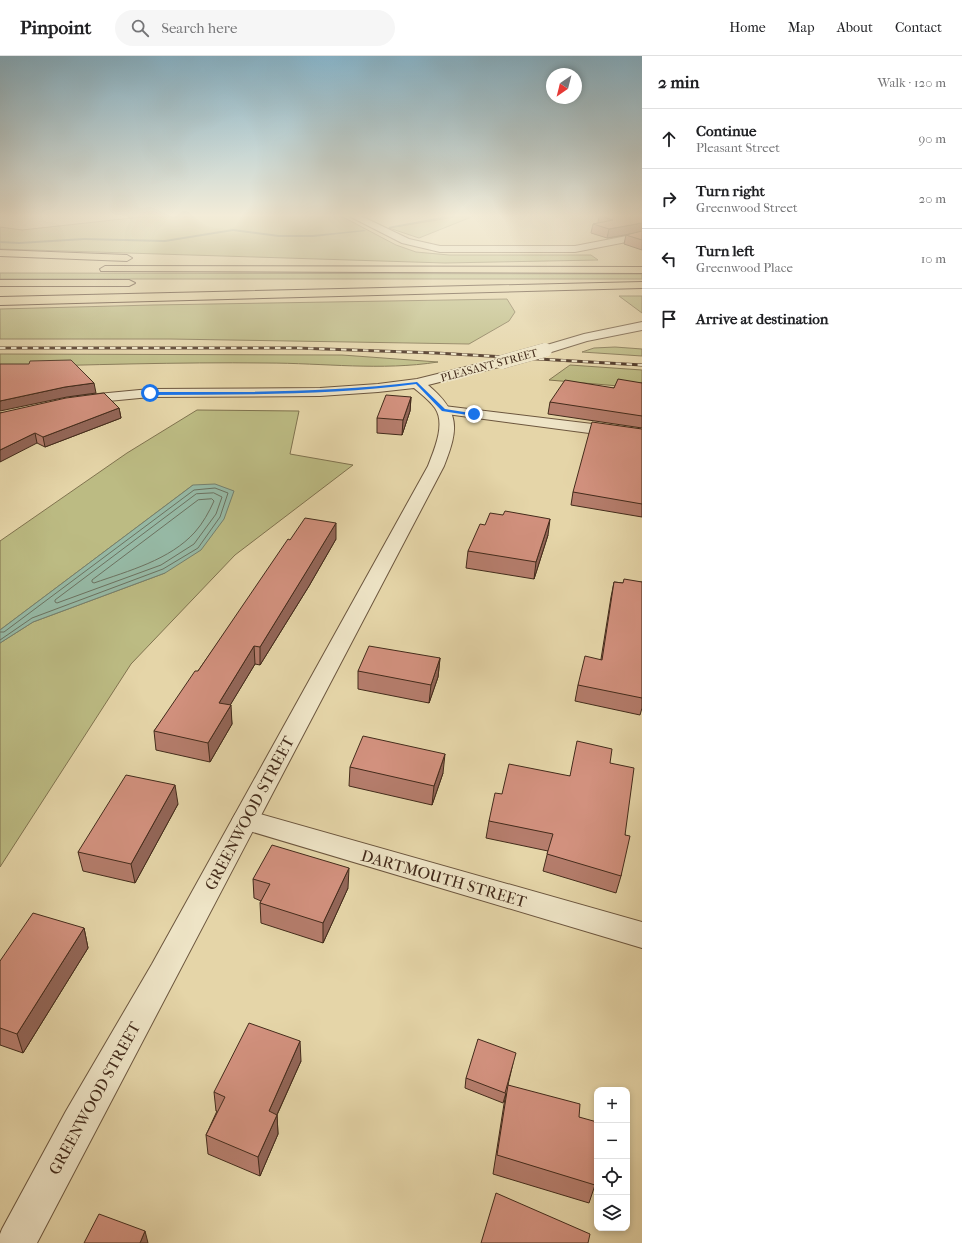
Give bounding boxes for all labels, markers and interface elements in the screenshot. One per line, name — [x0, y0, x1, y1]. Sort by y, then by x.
search box — [115, 10, 395, 46]
text: Pinpoint — [20, 17, 91, 39]
icon: search — [129, 17, 151, 39]
text: Search here — [161, 19, 237, 37]
text: Home — [729, 19, 766, 36]
text: Map — [788, 19, 815, 36]
text: About — [837, 19, 873, 36]
text: Contact — [895, 19, 942, 36]
north arrow — [546, 68, 582, 104]
text: 2 min — [658, 72, 699, 92]
text: Walk · 120 m — [878, 75, 946, 90]
text: Continue — [696, 122, 756, 140]
icon: ahead — [658, 128, 680, 150]
text: 90 m — [918, 131, 946, 146]
text: Pleasant Street — [696, 140, 780, 155]
text: Turn right — [696, 182, 765, 200]
icon: right — [658, 188, 680, 210]
text: 20 m — [919, 191, 946, 206]
text: Greenwood Street — [696, 200, 798, 215]
text: Turn left — [696, 242, 754, 260]
icon: left — [658, 248, 680, 270]
text: 10 m — [921, 251, 946, 266]
text: Greenwood Place — [696, 260, 793, 275]
icon: arrive — [658, 308, 680, 330]
text: Arrive at destination — [696, 310, 828, 328]
street label: PLEASANT STREET — [439, 346, 540, 385]
route start — [141, 384, 159, 402]
route end — [465, 405, 483, 423]
street label: GREENWOOD STREET — [201, 733, 298, 893]
street label: DARTMOUTH STREET — [359, 846, 529, 911]
street label: GREENWOOD STREET — [45, 1018, 144, 1178]
map controls — [594, 1087, 630, 1231]
button: + — [594, 1087, 630, 1123]
button: − — [594, 1123, 630, 1159]
button: locate — [594, 1159, 630, 1195]
button: layers — [594, 1195, 630, 1231]

